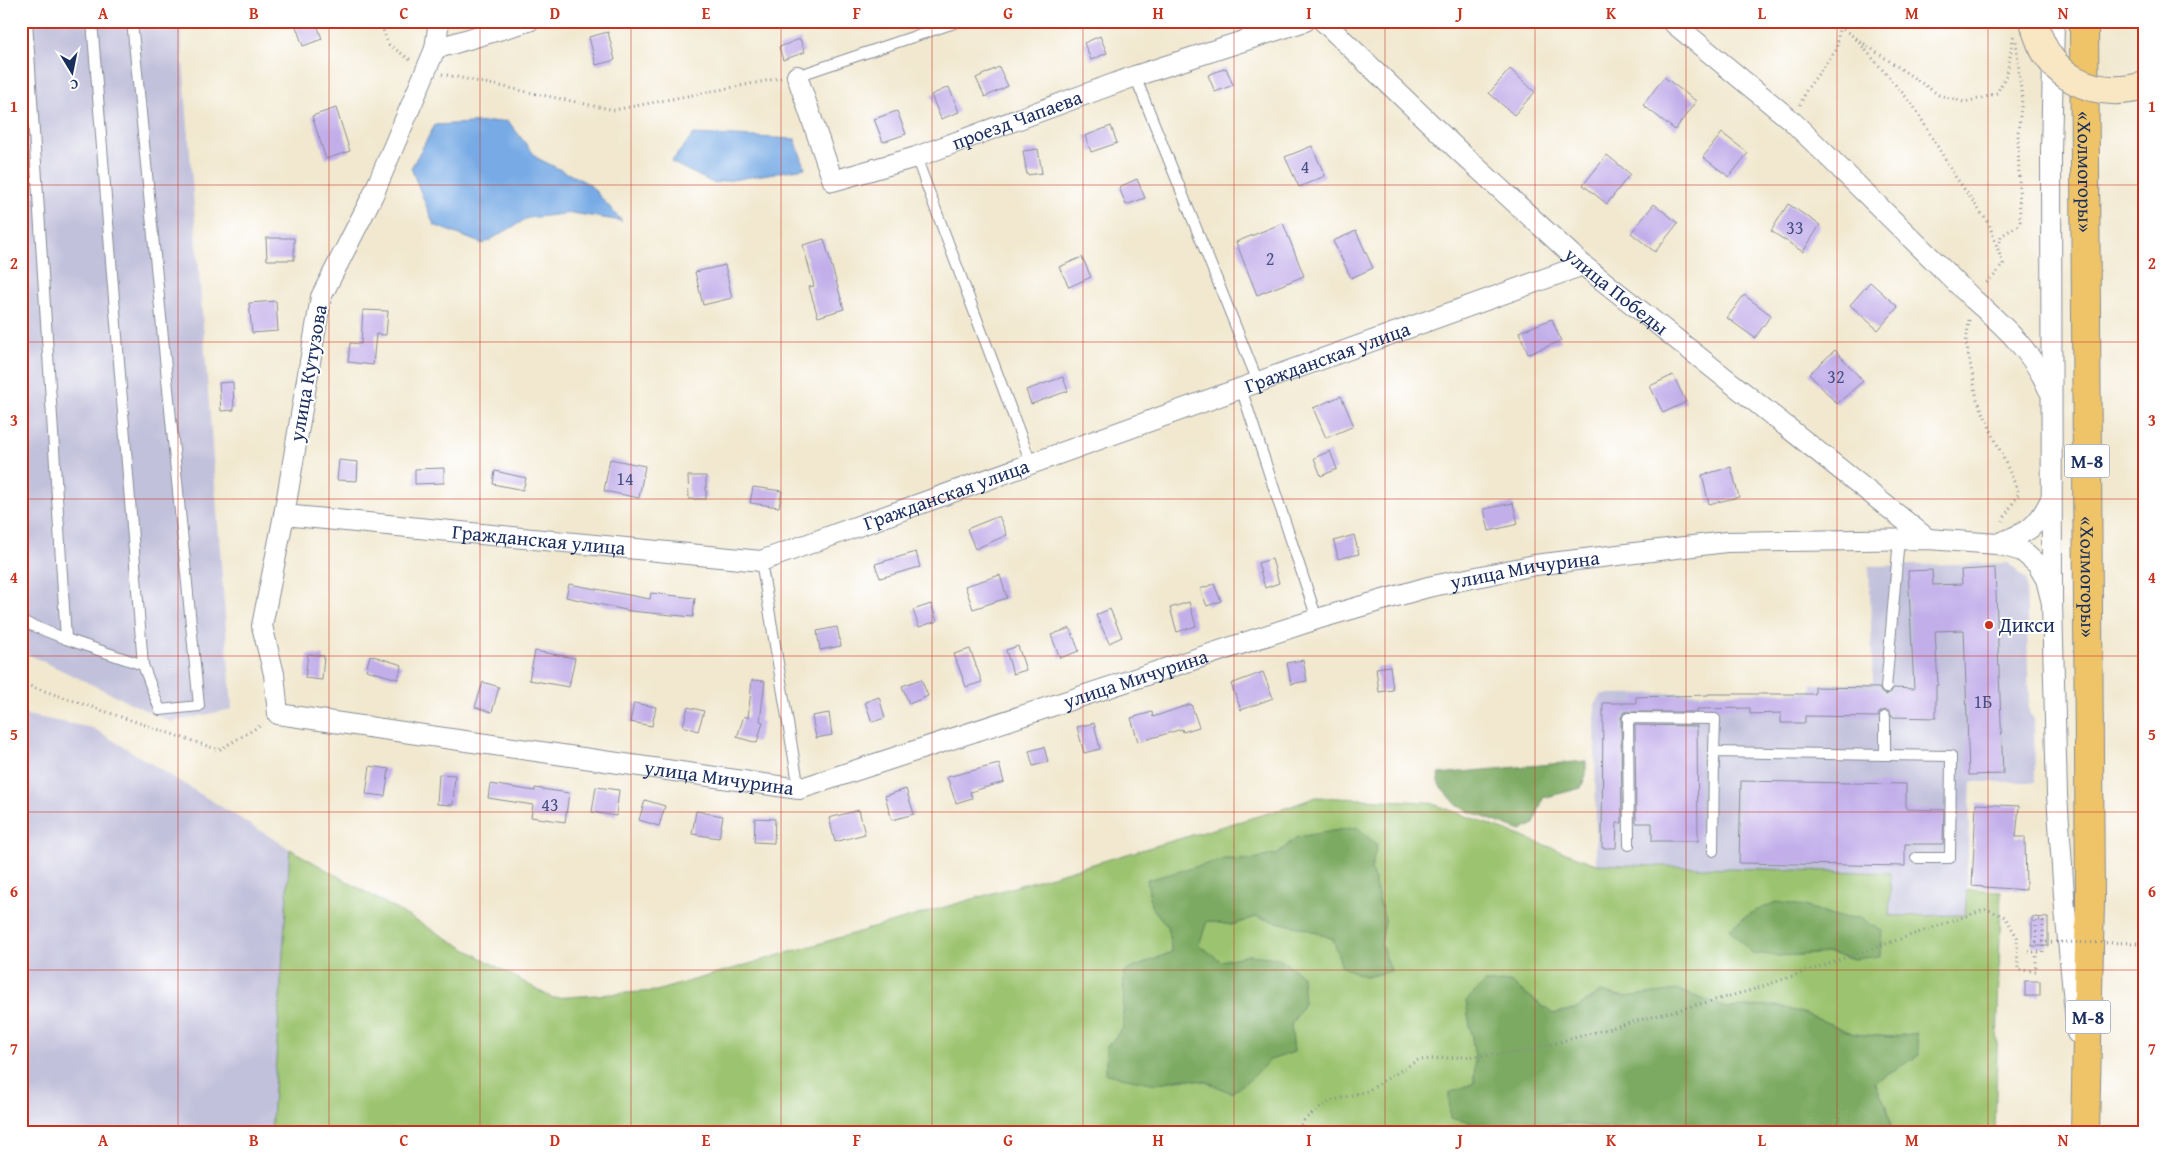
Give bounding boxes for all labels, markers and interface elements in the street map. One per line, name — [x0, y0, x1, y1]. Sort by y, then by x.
text: A — [98, 1, 109, 25]
text: B — [249, 1, 259, 25]
text: C — [399, 1, 409, 25]
text: D — [550, 1, 560, 25]
text: E — [702, 1, 711, 25]
text: F — [853, 1, 861, 25]
text: G — [1003, 1, 1013, 25]
text: H — [1152, 1, 1164, 25]
text: I — [1306, 1, 1312, 25]
text: J — [1454, 1, 1463, 25]
text: K — [1606, 1, 1617, 25]
text: L — [1758, 1, 1767, 25]
text: M — [1905, 1, 1919, 25]
text: N — [2058, 1, 2069, 25]
north arrow — [48, 48, 98, 98]
text: С — [69, 74, 80, 95]
street label: проезд Чапаева — [948, 82, 1086, 157]
text: 1 — [10, 94, 18, 118]
text: 1 — [2148, 94, 2156, 118]
street label: «Холмогоры» — [2071, 111, 2100, 233]
house number: 4 — [1301, 153, 1309, 180]
house number: 33 — [1786, 214, 1804, 241]
street label: улица Победы — [1558, 239, 1675, 342]
house number: 2 — [1266, 245, 1274, 272]
text: 2 — [10, 251, 18, 275]
text: 2 — [2148, 251, 2156, 275]
street label: улица Кутузова — [281, 302, 334, 445]
street label: Гражданская улица — [1240, 313, 1414, 400]
house number: 32 — [1827, 363, 1845, 390]
text: 3 — [10, 408, 18, 432]
text: 3 — [2148, 408, 2156, 432]
road number: М-8 — [2064, 444, 2110, 478]
street label: Гражданская улица — [859, 451, 1033, 537]
house number: 14 — [616, 465, 634, 492]
street label: Гражданская улица — [451, 516, 627, 562]
street label: «Холмогоры» — [2073, 516, 2103, 638]
street label: улица Мичурина — [1447, 542, 1601, 596]
text: 4 — [10, 565, 18, 589]
text: 4 — [2148, 565, 2156, 589]
place label: Дикси — [1998, 610, 2055, 639]
marker: Дикси — [1983, 619, 1995, 631]
street label: улица Мичурина — [1058, 641, 1212, 716]
house number: 1Б — [1974, 688, 1992, 715]
text: 5 — [10, 722, 18, 746]
text: 5 — [2148, 722, 2156, 746]
street label: улица Мичурина — [641, 752, 796, 802]
house number: 43 — [541, 791, 559, 818]
text: 6 — [10, 879, 18, 903]
text: 6 — [2148, 879, 2156, 903]
road number: М-8 — [2066, 1000, 2110, 1034]
text: 7 — [10, 1036, 18, 1060]
text: 7 — [2148, 1036, 2156, 1060]
text: A — [98, 1128, 109, 1152]
text: B — [249, 1128, 259, 1152]
text: C — [399, 1128, 409, 1152]
text: D — [550, 1128, 560, 1152]
text: E — [702, 1128, 711, 1152]
text: F — [853, 1128, 861, 1152]
text: G — [1003, 1128, 1013, 1152]
text: H — [1152, 1128, 1164, 1152]
text: I — [1306, 1128, 1312, 1152]
text: J — [1454, 1128, 1463, 1152]
text: K — [1606, 1128, 1617, 1152]
text: L — [1758, 1128, 1767, 1152]
text: M — [1905, 1128, 1919, 1152]
text: N — [2058, 1128, 2069, 1152]

